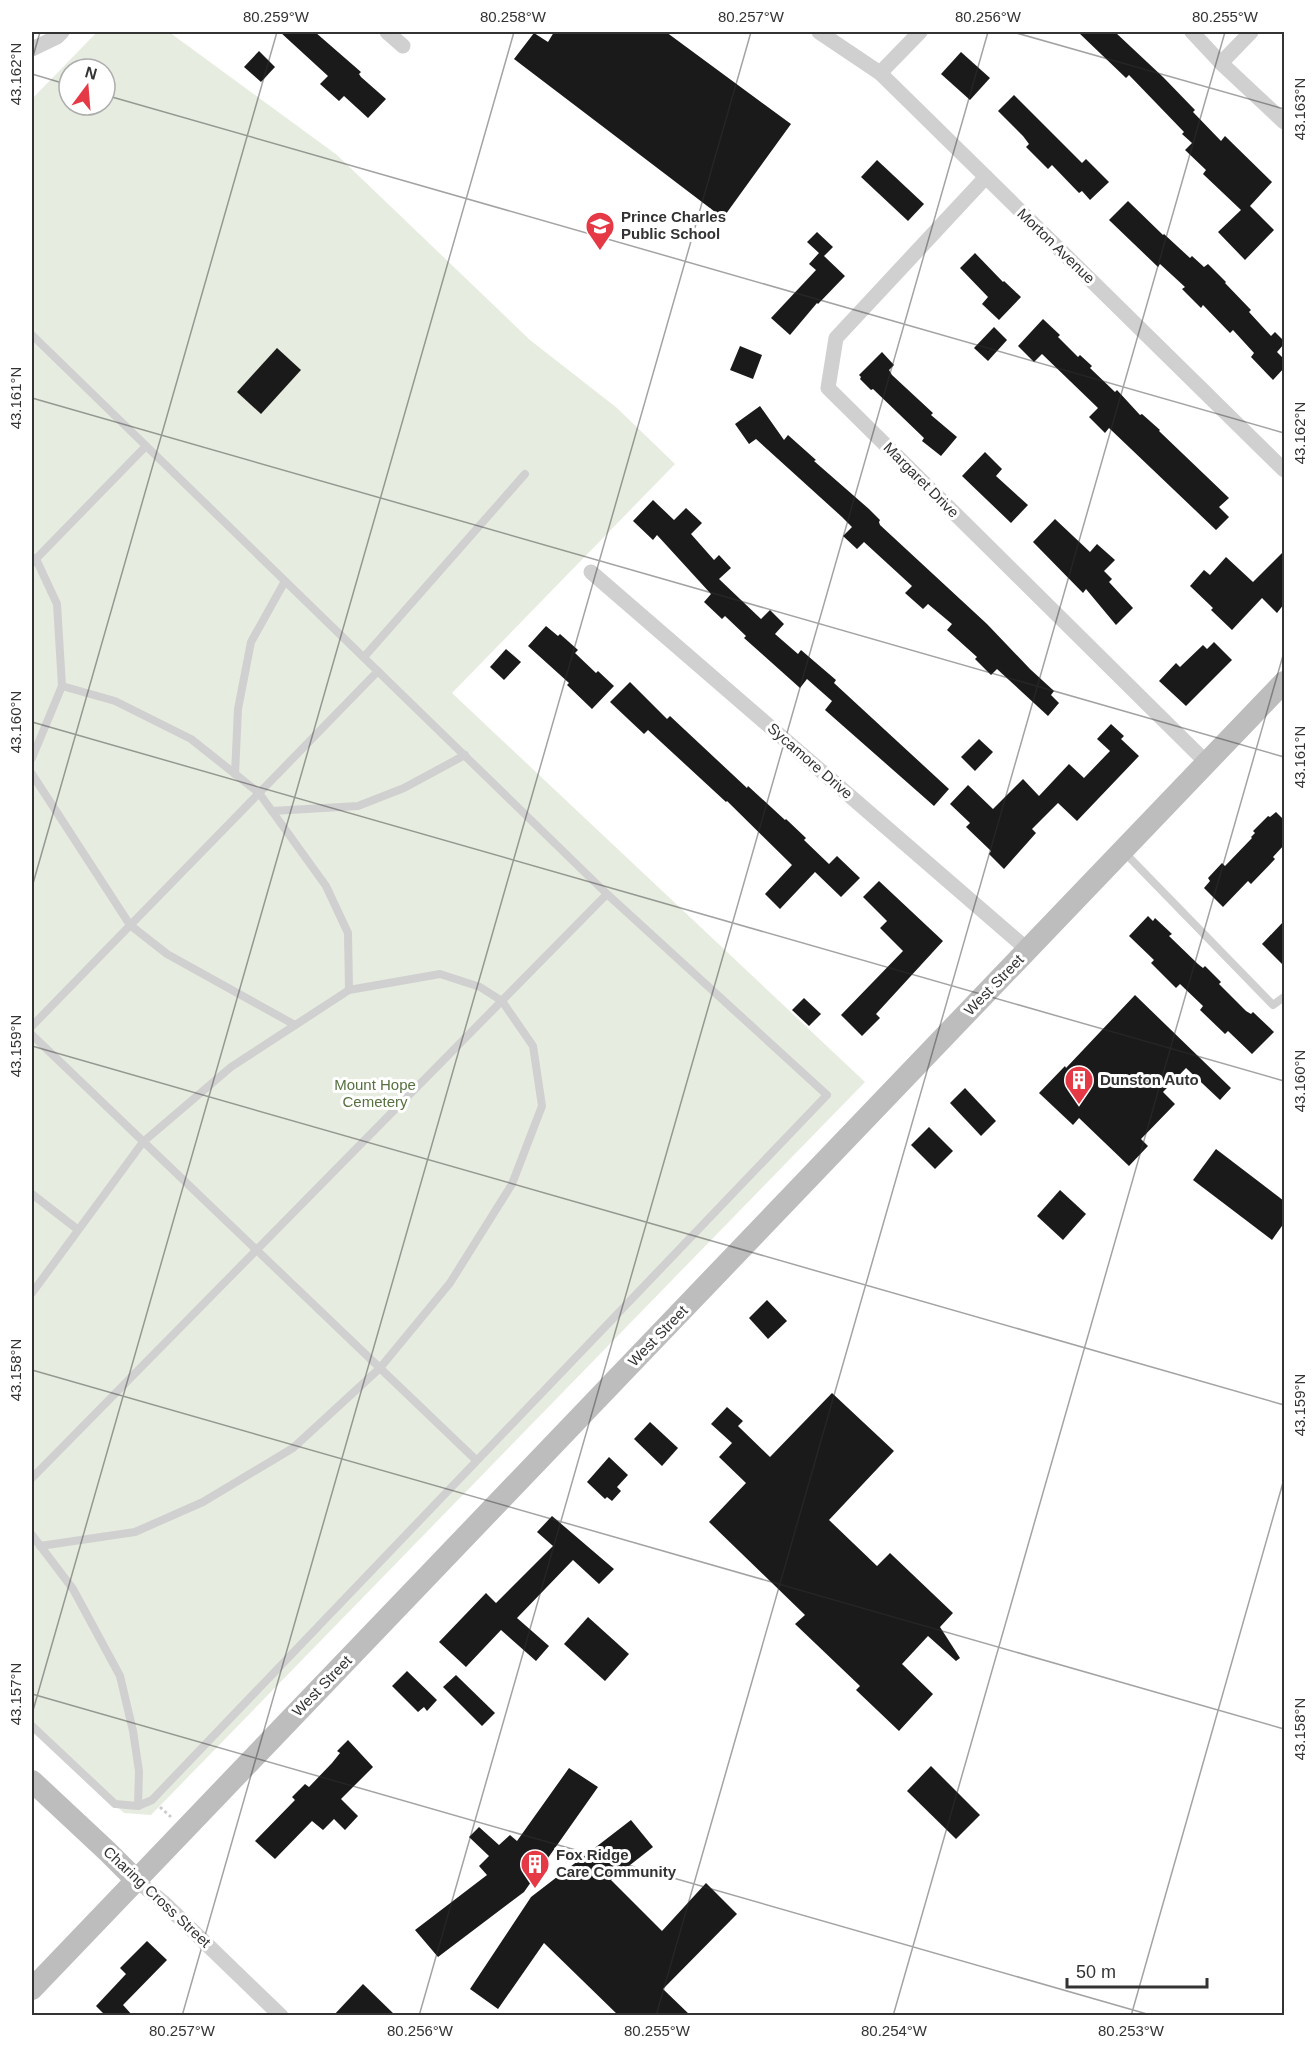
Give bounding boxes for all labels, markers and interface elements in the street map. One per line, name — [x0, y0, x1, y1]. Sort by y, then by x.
text: 80.259°W — [243, 8, 310, 25]
text: 80.258°W — [480, 8, 547, 25]
text: 80.257°W — [718, 8, 785, 25]
text: 80.256°W — [955, 8, 1022, 25]
text: 80.255°W — [1192, 8, 1259, 25]
text: 43.162°N — [7, 43, 24, 105]
north arrow — [57, 57, 117, 117]
text: N — [83, 63, 99, 83]
text: 43.163°N — [1291, 78, 1308, 140]
street label: Morton Avenue — [1014, 205, 1098, 287]
place label: Prince Charles Public School — [621, 208, 726, 242]
school or university icon: Prince Charles Public School — [584, 210, 616, 252]
text: 43.161°N — [7, 367, 24, 429]
text: 43.162°N — [1291, 402, 1308, 464]
street label: Margaret Drive — [880, 439, 962, 521]
text: 43.160°N — [7, 691, 24, 753]
street label: Sycamore Drive — [764, 719, 856, 802]
text: 43.161°N — [1291, 726, 1308, 788]
street label: West Street — [960, 950, 1027, 1019]
text: 43.159°N — [7, 1015, 24, 1077]
text: 43.160°N — [1291, 1050, 1308, 1112]
building icon: Dunston Auto — [1063, 1064, 1095, 1106]
place label: Dunston Auto — [1100, 1071, 1199, 1088]
park label: Mount Hope Cemetery — [334, 1076, 416, 1110]
street label: West Street — [624, 1301, 691, 1370]
text: 43.158°N — [7, 1339, 24, 1401]
text: 43.159°N — [1291, 1374, 1308, 1436]
street label: West Street — [288, 1651, 355, 1720]
text: 43.157°N — [7, 1663, 24, 1725]
text: 43.158°N — [1291, 1698, 1308, 1760]
street label: Charing Cross Street — [100, 1843, 215, 1951]
place label: Fox Ridge Care Community — [556, 1846, 677, 1880]
building icon: Fox Ridge Care Community — [519, 1848, 551, 1890]
scale bar — [1067, 1951, 1206, 1989]
text: 50 m — [1076, 1962, 1116, 1982]
text: 80.257°W — [149, 2022, 216, 2039]
text: 80.256°W — [387, 2022, 454, 2039]
text: 80.255°W — [624, 2022, 691, 2039]
text: 80.254°W — [861, 2022, 928, 2039]
text: 80.253°W — [1098, 2022, 1165, 2039]

